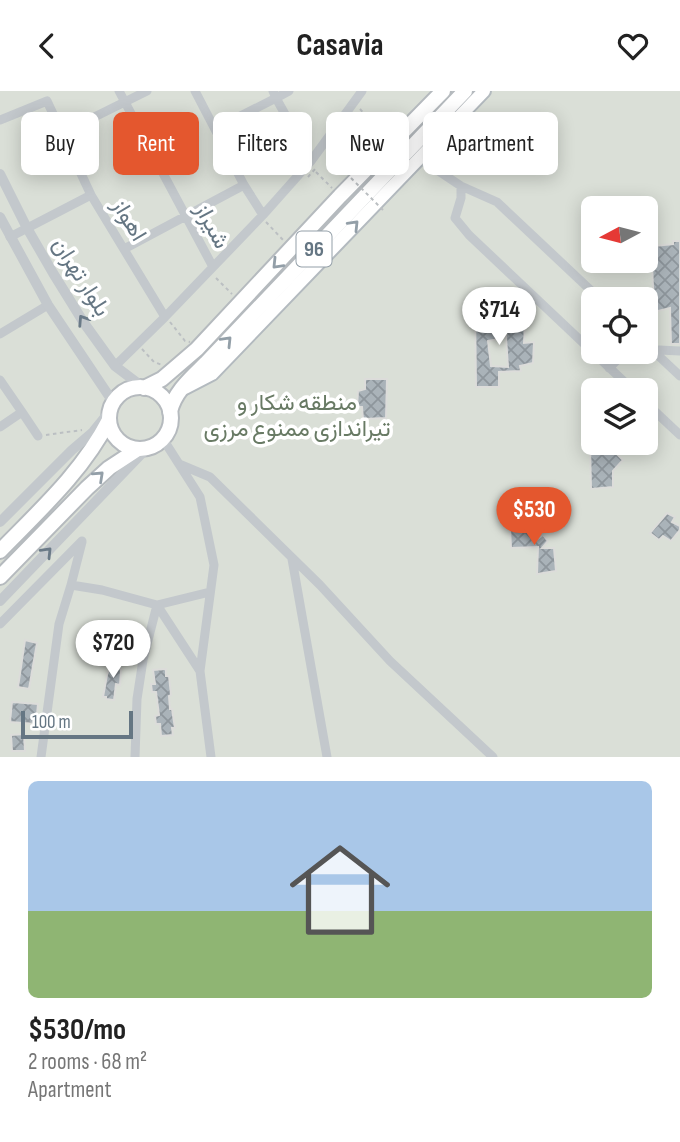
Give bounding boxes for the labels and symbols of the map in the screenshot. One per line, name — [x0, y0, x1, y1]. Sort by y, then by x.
street label: اهواز — [105, 193, 153, 246]
north arrow — [581, 196, 658, 273]
street label: شیراز — [188, 197, 236, 254]
one-way arrow — [345, 221, 358, 234]
road number: 96 — [296, 231, 332, 267]
street label: بلوار تهران — [46, 232, 116, 322]
one-way arrow — [273, 256, 286, 269]
pin: $714 — [458, 287, 540, 347]
one-way arrow — [79, 315, 91, 328]
one-way arrow — [218, 336, 231, 349]
park label: منطقه شکار و تیراندازی ممنوع مرزی — [204, 389, 390, 444]
one-way arrow — [91, 472, 104, 484]
pin: $530 — [493, 487, 575, 547]
one-way arrow — [39, 547, 52, 560]
pin: $720 — [72, 621, 154, 680]
scale bar — [21, 708, 133, 740]

